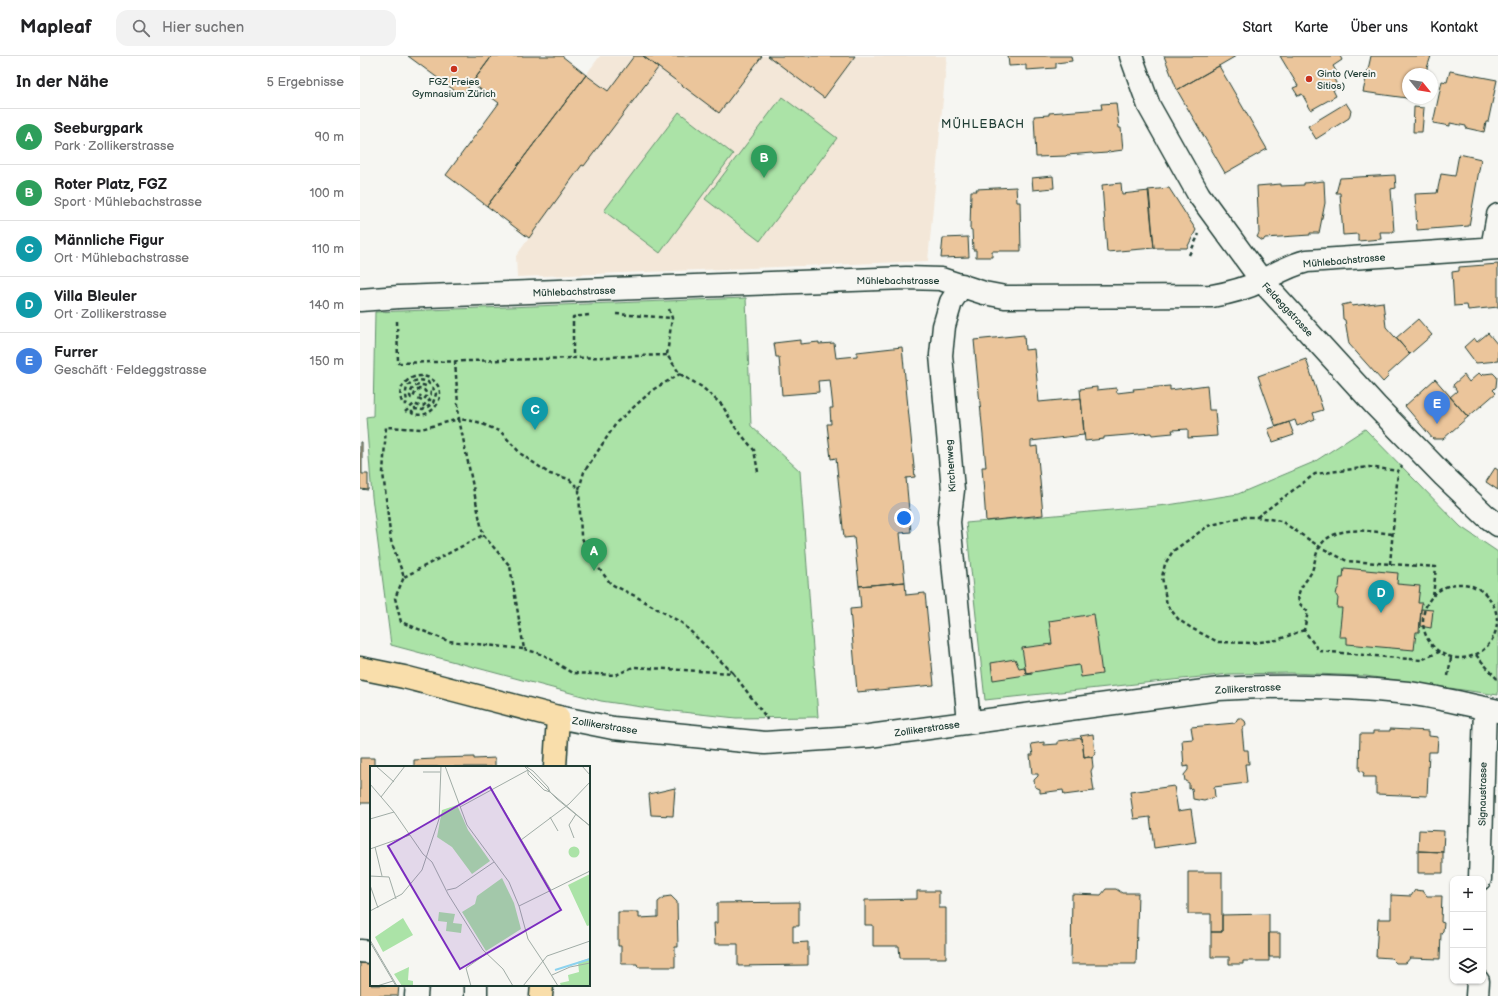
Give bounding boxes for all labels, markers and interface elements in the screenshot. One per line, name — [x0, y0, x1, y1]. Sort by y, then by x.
search box — [116, 10, 396, 46]
text: Mapleaf — [20, 16, 92, 39]
icon: search — [130, 17, 152, 39]
text: Hier suchen — [162, 18, 244, 37]
text: Start — [1242, 19, 1272, 36]
text: Karte — [1294, 19, 1328, 36]
text: Über uns — [1350, 19, 1408, 36]
text: Kontakt — [1430, 19, 1478, 36]
marker: FGZ Freies Gymnasium Zürich — [449, 64, 459, 74]
place label: Ginto (Verein Sitios) — [1317, 68, 1376, 92]
north arrow — [1402, 68, 1438, 104]
text: In der Nähe — [16, 72, 109, 92]
text: 5 Ergebnisse — [267, 74, 344, 90]
marker: Ginto (Verein Sitios) — [1304, 74, 1314, 84]
place label: FGZ Freies Gymnasium Zürich — [412, 76, 496, 100]
district label: MÜHLEBACH — [941, 116, 1025, 132]
text: Seeburgpark — [54, 119, 143, 138]
text: A — [25, 129, 33, 145]
text: 90 m — [315, 129, 344, 145]
text: Park · Zollikerstrasse — [54, 138, 174, 154]
pin: B — [751, 145, 777, 178]
text: Roter Platz, FGZ — [54, 175, 167, 194]
text: B — [24, 185, 34, 201]
text: 100 m — [309, 185, 344, 201]
text: Sport · Mühlebachstrasse — [54, 194, 202, 210]
text: Männliche Figur — [54, 231, 164, 250]
text: C — [24, 241, 34, 257]
text: 110 m — [312, 241, 344, 257]
text: Ort · Mühlebachstrasse — [54, 250, 189, 266]
street label: Mühlebachstrasse — [1302, 251, 1386, 271]
street label: Mühlebachstrasse — [857, 275, 940, 287]
street label: Feldeggstrasse — [1259, 280, 1316, 339]
street label: Mühlebachstrasse — [532, 285, 616, 299]
text: Villa Bleuler — [54, 287, 137, 306]
text: D — [24, 297, 34, 313]
text: 140 m — [309, 297, 344, 313]
text: Ort · Zollikerstrasse — [54, 306, 167, 322]
text: Furrer — [54, 343, 98, 362]
text: E — [25, 353, 33, 369]
text: 150 m — [310, 353, 344, 369]
text: Geschäft · Feldeggstrasse — [54, 362, 207, 378]
pin: E — [1424, 391, 1450, 424]
pin: C — [522, 397, 548, 430]
street label: Kirchenweg — [943, 439, 959, 493]
your location — [894, 508, 914, 528]
pin: A — [581, 538, 607, 571]
pin: D — [1368, 580, 1394, 613]
street label: Zollikerstrasse — [1214, 681, 1281, 697]
street label: Zollikerstrasse — [570, 715, 638, 737]
street label: Zollikerstrasse — [893, 718, 961, 740]
street label: Signaustrasse — [1476, 762, 1490, 826]
inset map — [370, 766, 590, 986]
map controls — [1450, 876, 1486, 984]
button: + — [1450, 876, 1486, 912]
button: − — [1450, 912, 1486, 948]
button: layers — [1450, 948, 1486, 984]

